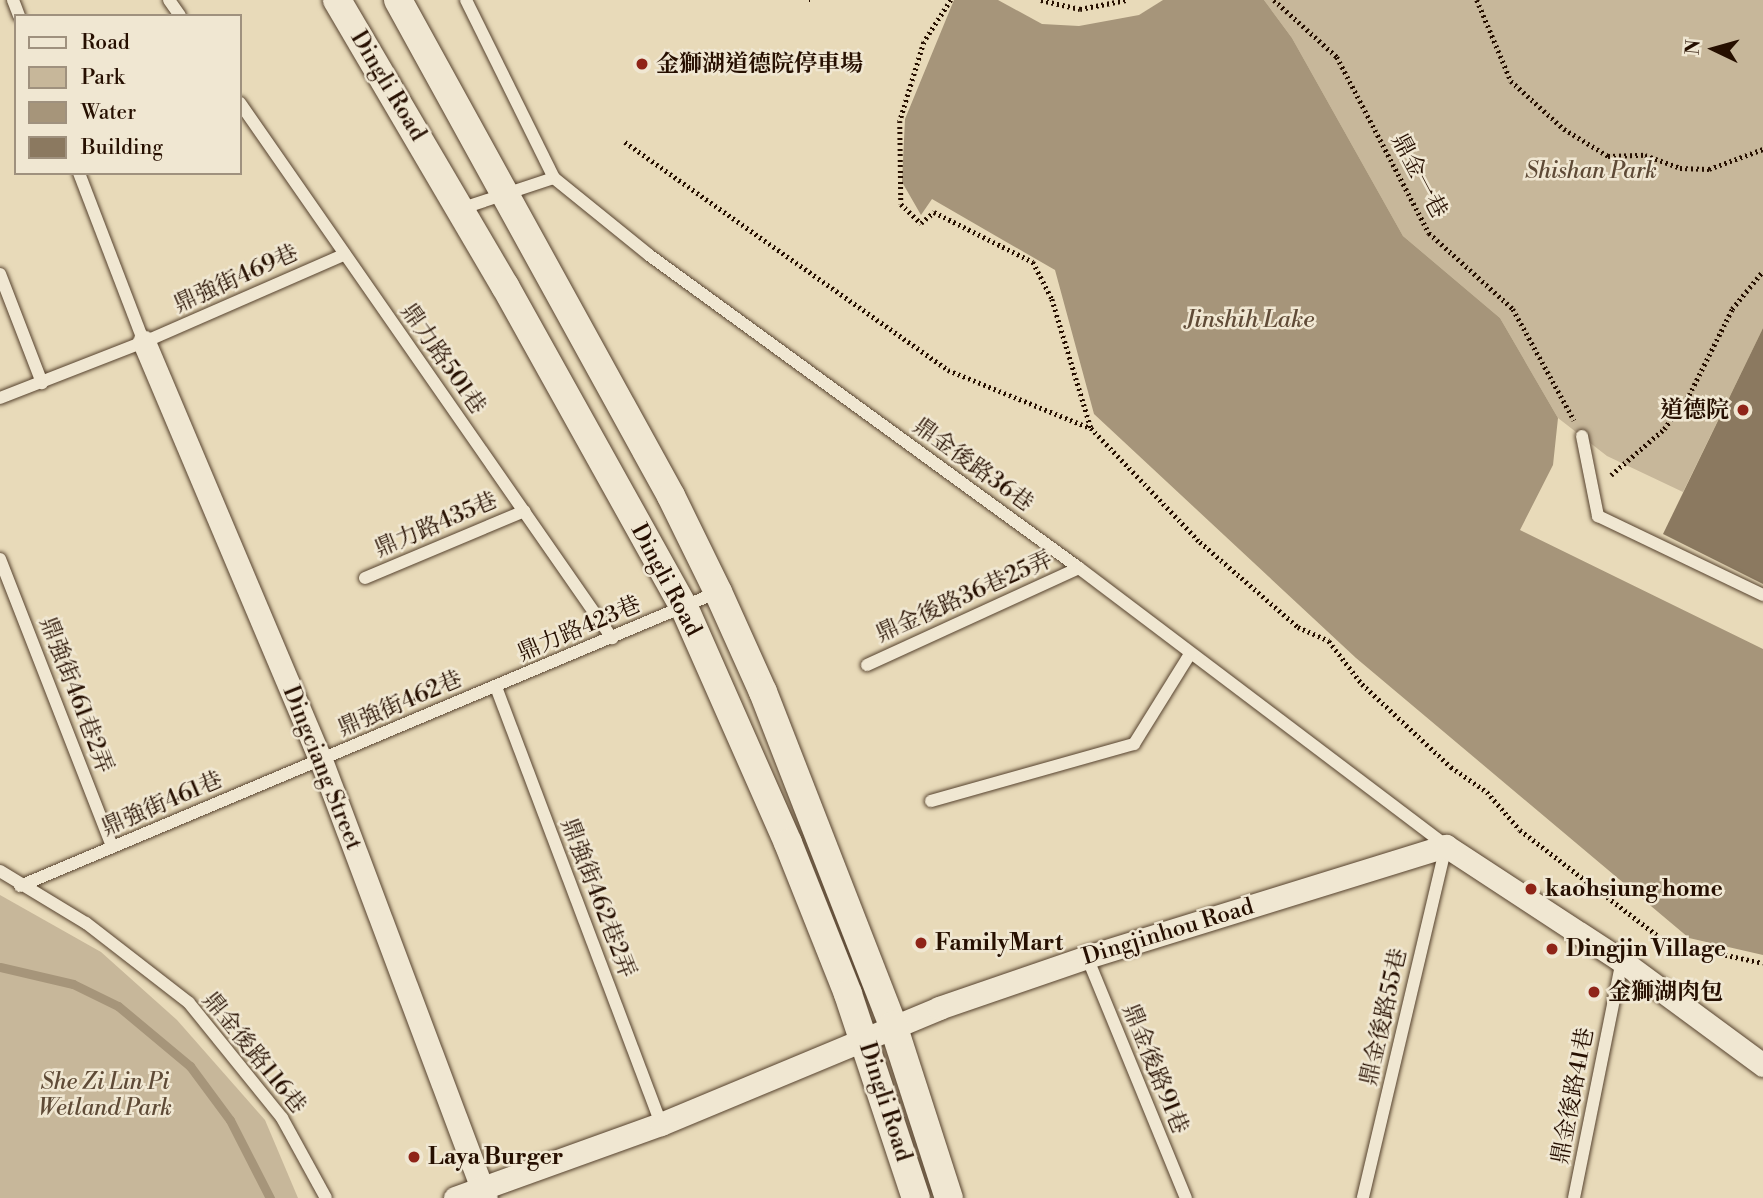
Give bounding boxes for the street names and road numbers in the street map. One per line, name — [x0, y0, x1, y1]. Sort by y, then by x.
street label: Dingli Road — [344, 26, 432, 146]
street label: 鼎金一巷 — [1385, 129, 1453, 223]
street label: 鼎強街469巷 — [169, 239, 303, 319]
street label: 鼎力路501巷 — [395, 298, 491, 420]
street label: 鼎金後路36巷 — [908, 412, 1038, 518]
street label: 鼎力路435巷 — [370, 487, 502, 563]
street label: Dingli Road — [625, 519, 707, 641]
street label: 鼎金後路36巷25弄 — [871, 546, 1057, 648]
street label: 鼎力路423巷 — [513, 591, 645, 667]
street label: 鼎強街461巷2弄 — [34, 613, 118, 777]
street label: 鼎強街462巷 — [334, 665, 466, 743]
street label: Dingciang Street — [276, 682, 368, 854]
street label: 鼎強街461巷 — [97, 766, 227, 842]
street label: 鼎強街462巷2弄 — [555, 814, 641, 982]
street label: Dingjinhou Road — [1079, 893, 1257, 971]
street label: 鼎金後路55巷 — [1355, 946, 1413, 1088]
street label: 鼎金後路116巷 — [196, 987, 312, 1119]
street label: 鼎金後路91巷 — [1116, 1000, 1194, 1138]
street label: 鼎金後路41巷 — [1546, 1025, 1600, 1167]
street label: Dingli Road — [853, 1039, 917, 1165]

